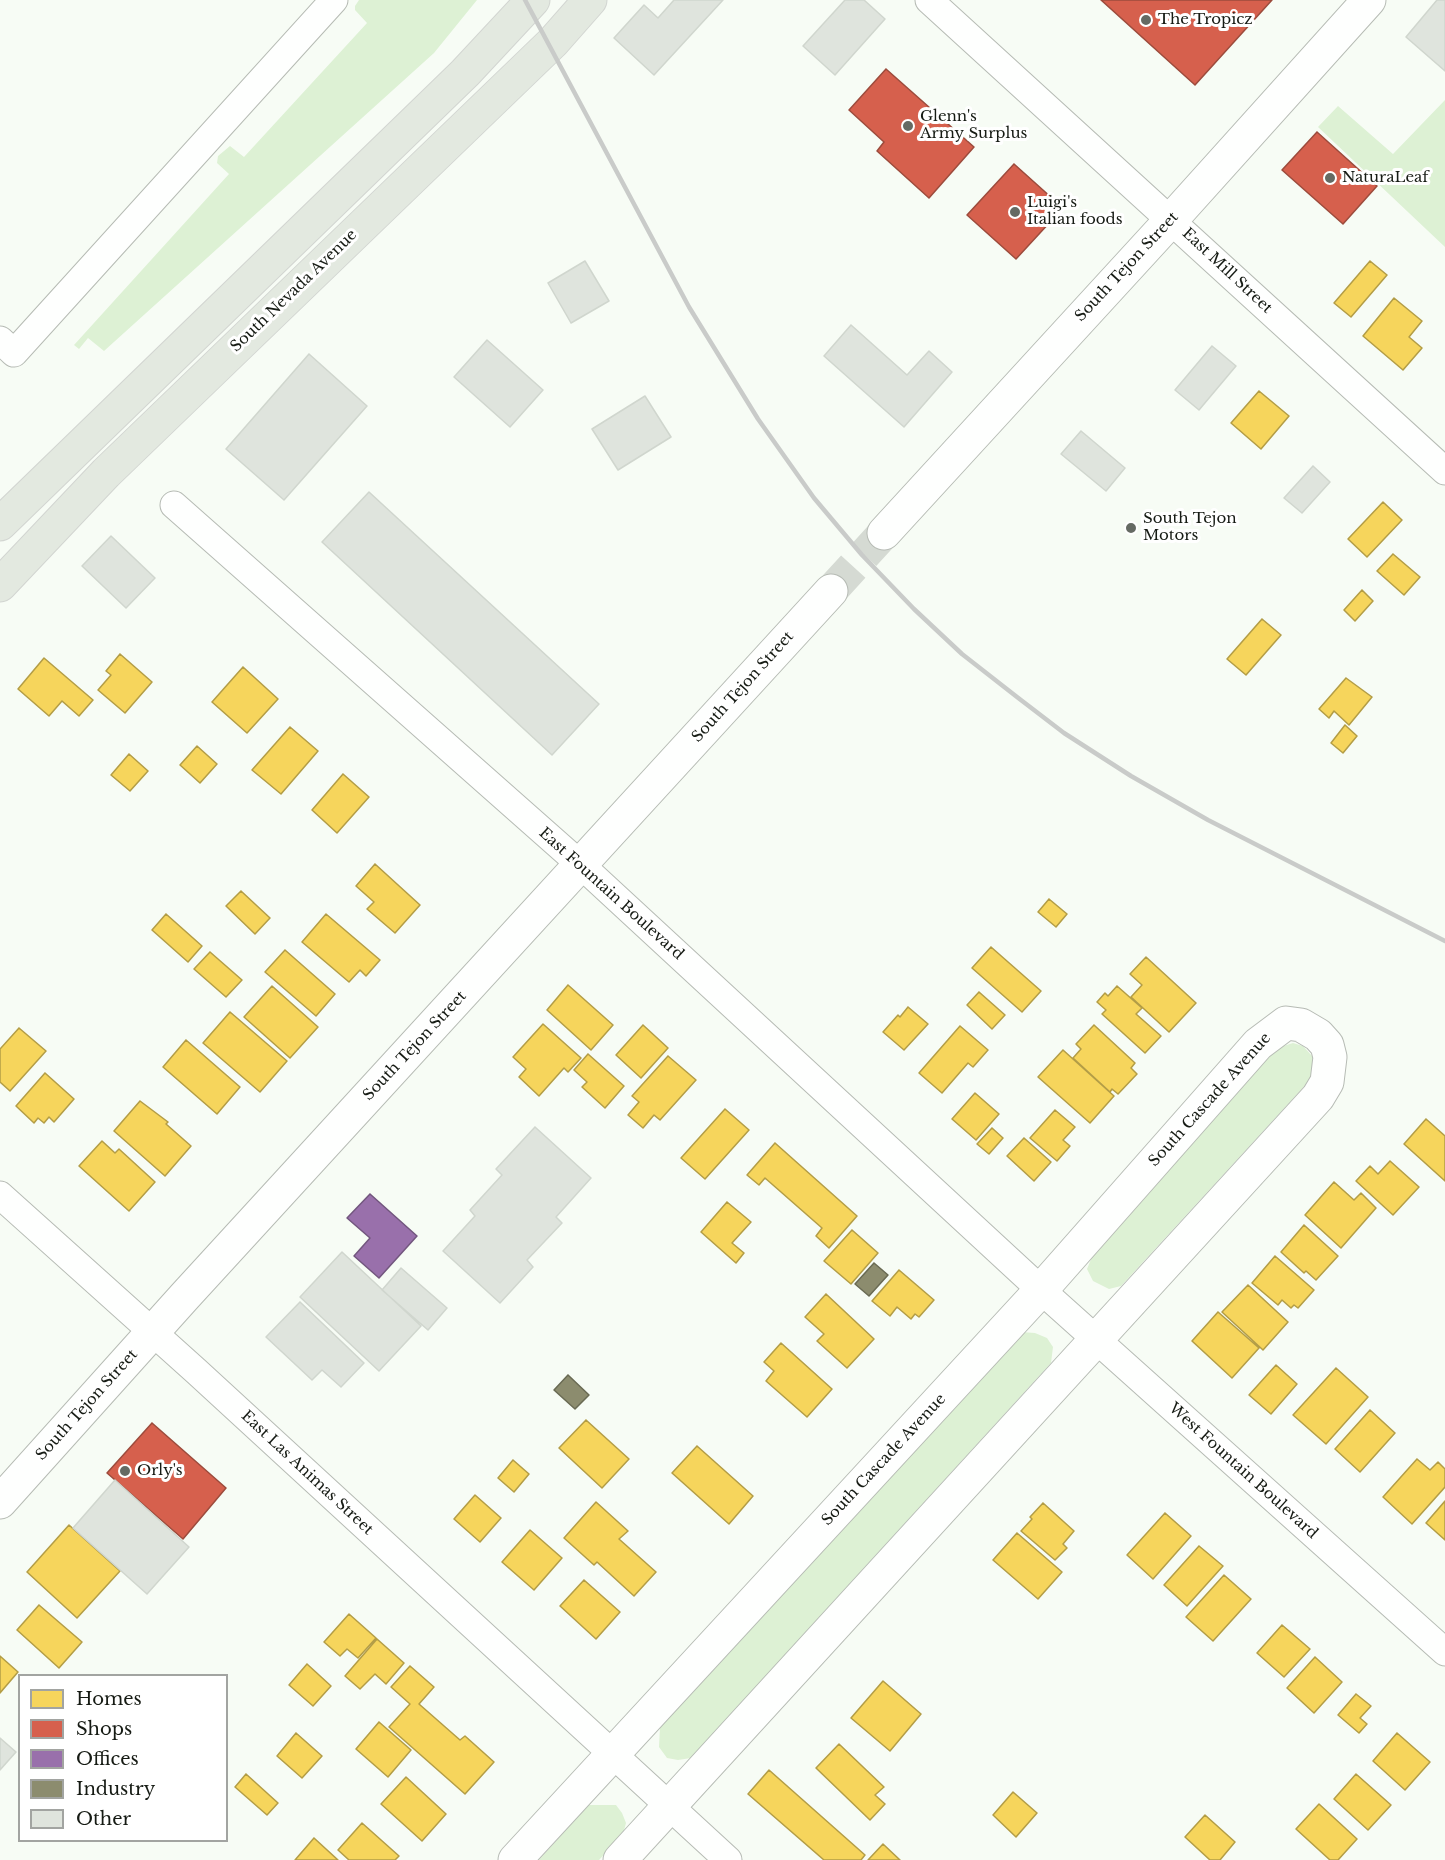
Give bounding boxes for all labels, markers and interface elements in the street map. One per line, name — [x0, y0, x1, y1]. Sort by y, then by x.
place label: The Tropicz — [1158, 11, 1253, 29]
marker: The Tropicz — [1139, 13, 1153, 27]
place label: Glenn's Army Surplus — [920, 108, 1027, 143]
marker: Glenn's Army Surplus — [901, 119, 915, 133]
place label: NaturaLeaf — [1342, 169, 1428, 187]
marker: NaturaLeaf — [1323, 171, 1337, 185]
place label: Luigi's Italian foods — [1027, 194, 1122, 229]
marker: Luigi's Italian foods — [1008, 205, 1022, 219]
street label: South Tejon Street — [1072, 209, 1182, 325]
street label: East Mill Street — [1178, 225, 1276, 317]
street label: South Nevada Avenue — [227, 226, 361, 356]
place label: South Tejon Motors — [1143, 510, 1237, 545]
marker: South Tejon Motors — [1124, 521, 1138, 535]
street label: South Tejon Street — [688, 628, 798, 746]
street label: East Fountain Boulevard — [535, 824, 687, 964]
street label: South Tejon Street — [360, 988, 470, 1104]
street label: South Cascade Avenue — [1145, 1030, 1275, 1170]
street label: South Tejon Street — [32, 1346, 142, 1464]
street label: South Cascade Avenue — [818, 1390, 950, 1530]
street label: West Fountain Boulevard — [1165, 1399, 1321, 1543]
street label: East Las Animas Street — [237, 1407, 377, 1539]
place label: Orly's — [137, 1462, 183, 1480]
marker: Orly's — [118, 1464, 132, 1478]
legend — [18, 1674, 228, 1842]
text: Homes — [76, 1688, 142, 1710]
text: Shops — [76, 1718, 132, 1740]
text: Offices — [76, 1748, 139, 1770]
text: Industry — [76, 1778, 155, 1800]
text: Other — [76, 1808, 131, 1830]

